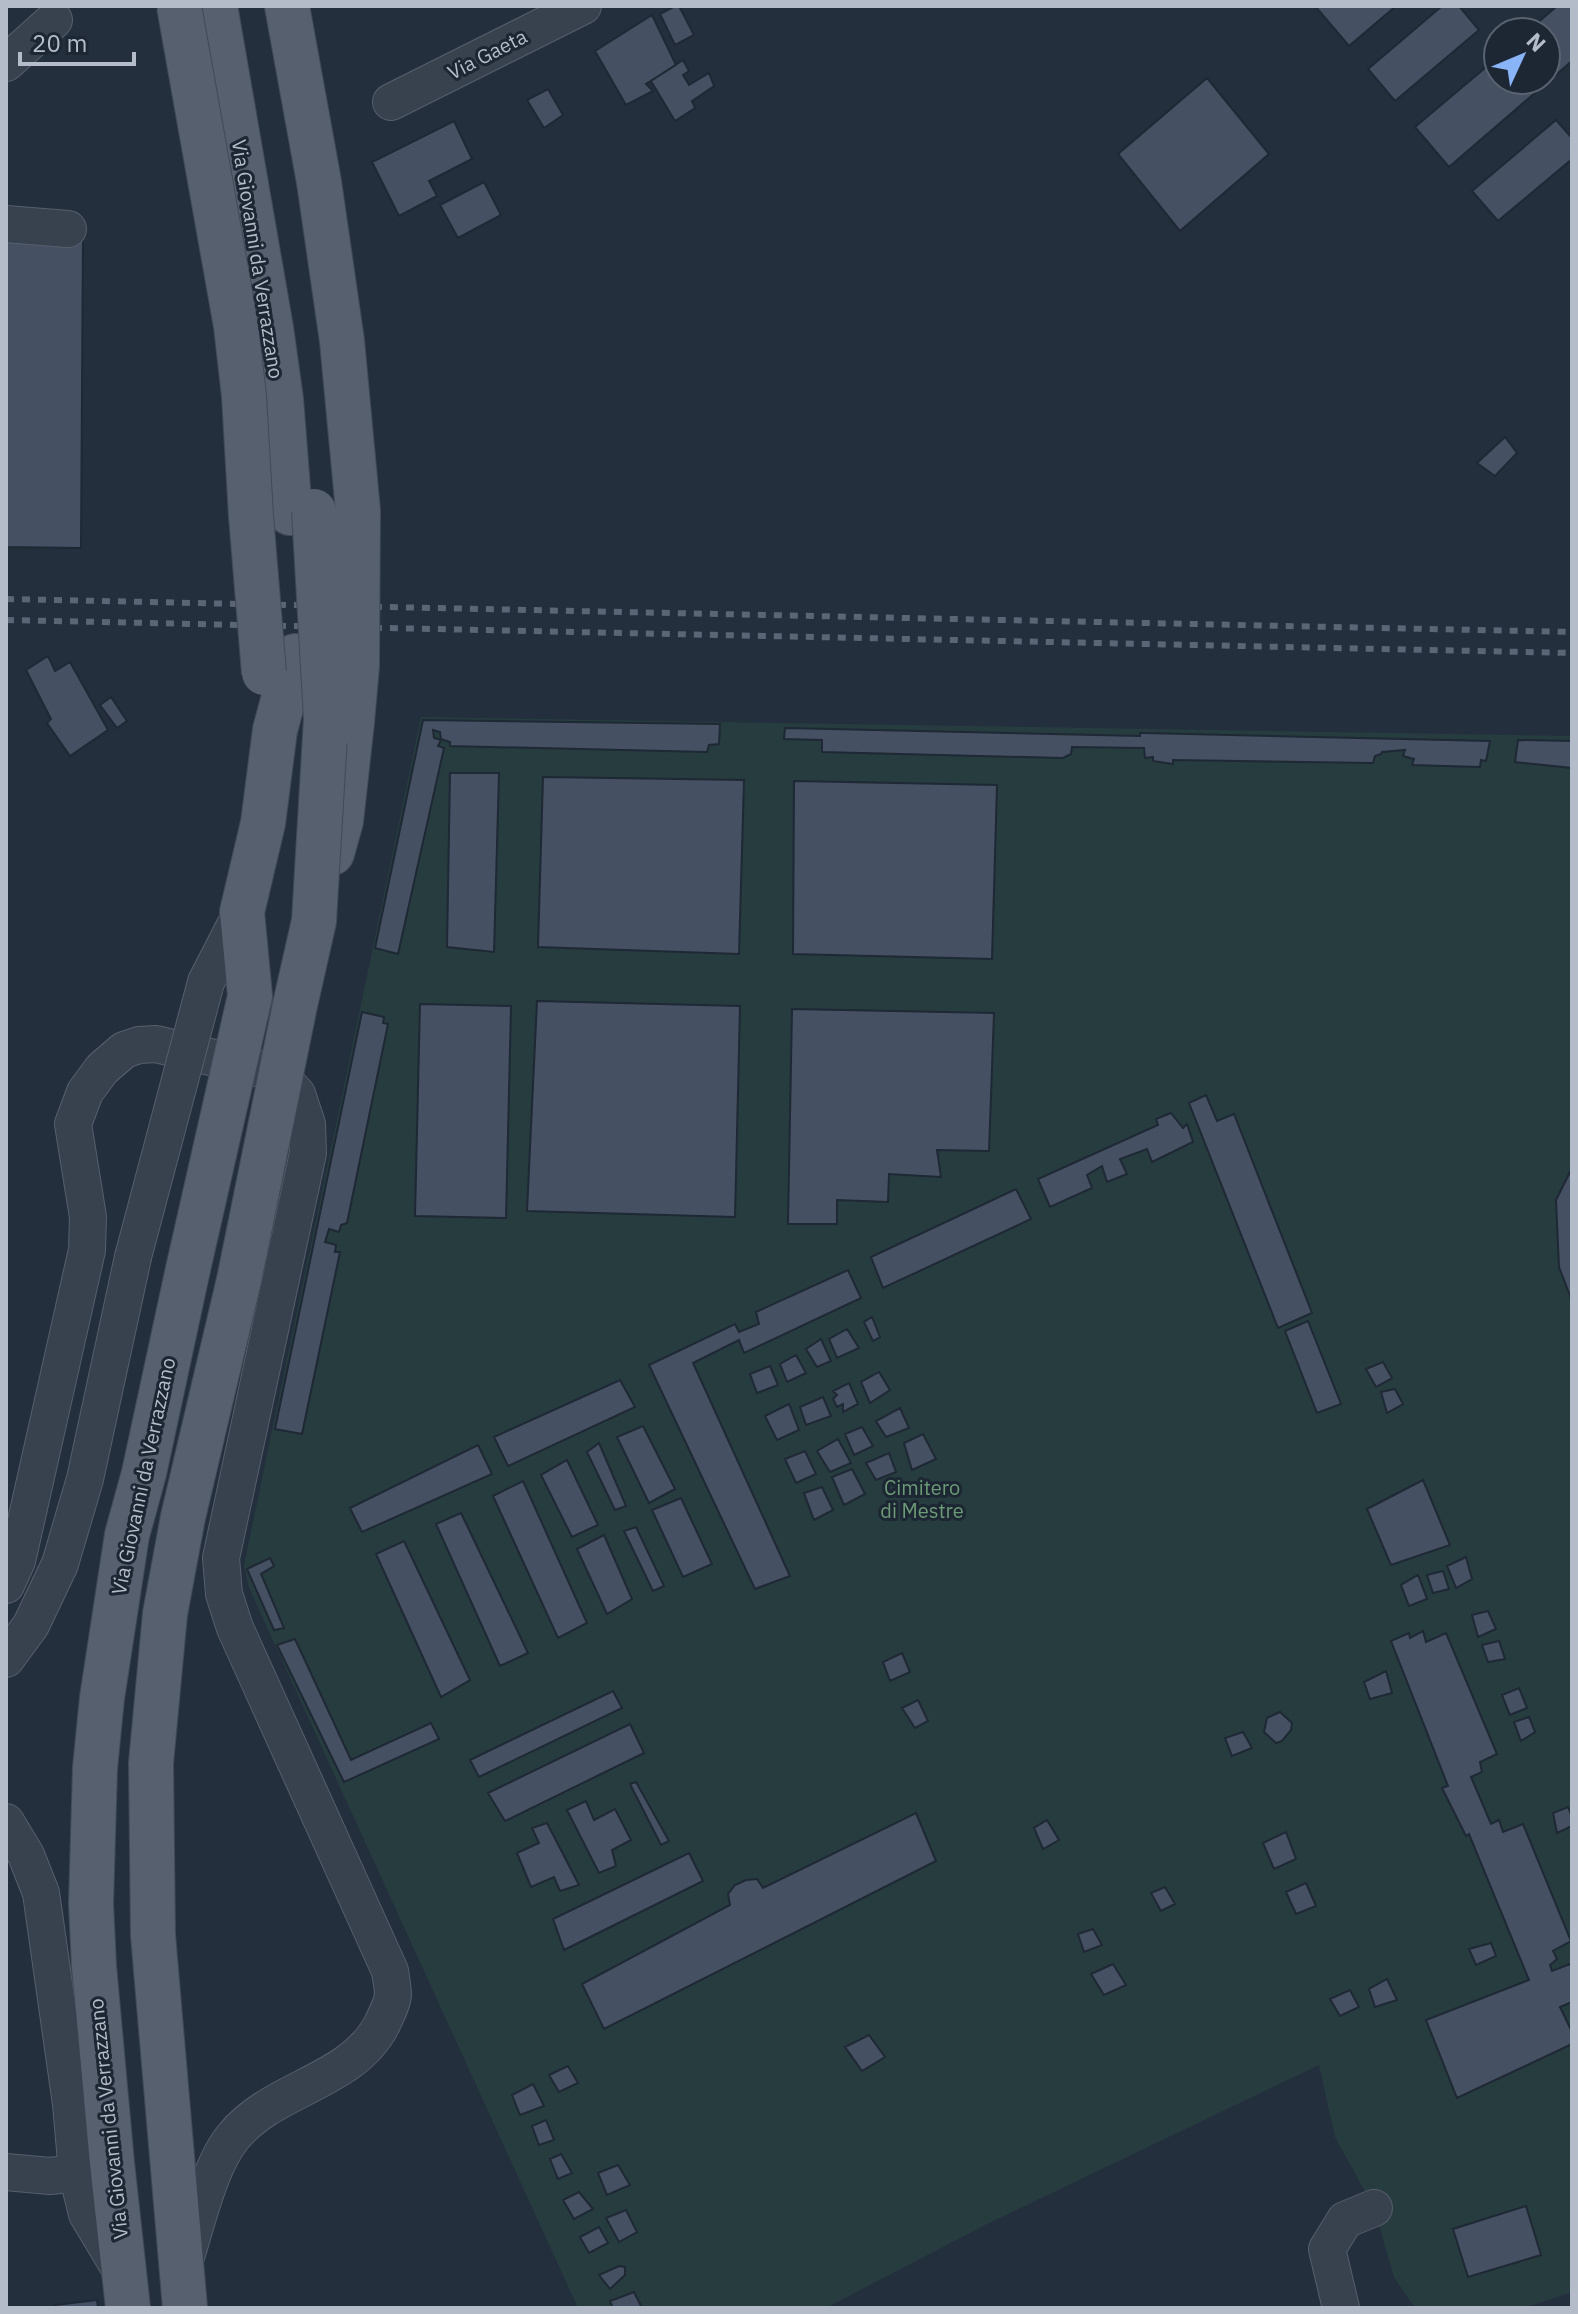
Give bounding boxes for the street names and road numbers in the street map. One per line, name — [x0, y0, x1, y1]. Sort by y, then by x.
street label: Via Gaeta — [443, 22, 532, 86]
street label: Via Giovanni da Verrazzano — [226, 137, 290, 381]
street label: Via Giovanni da Verrazzano — [105, 1355, 181, 1597]
street label: Via Giovanni da Verrazzano — [82, 1997, 134, 2241]

